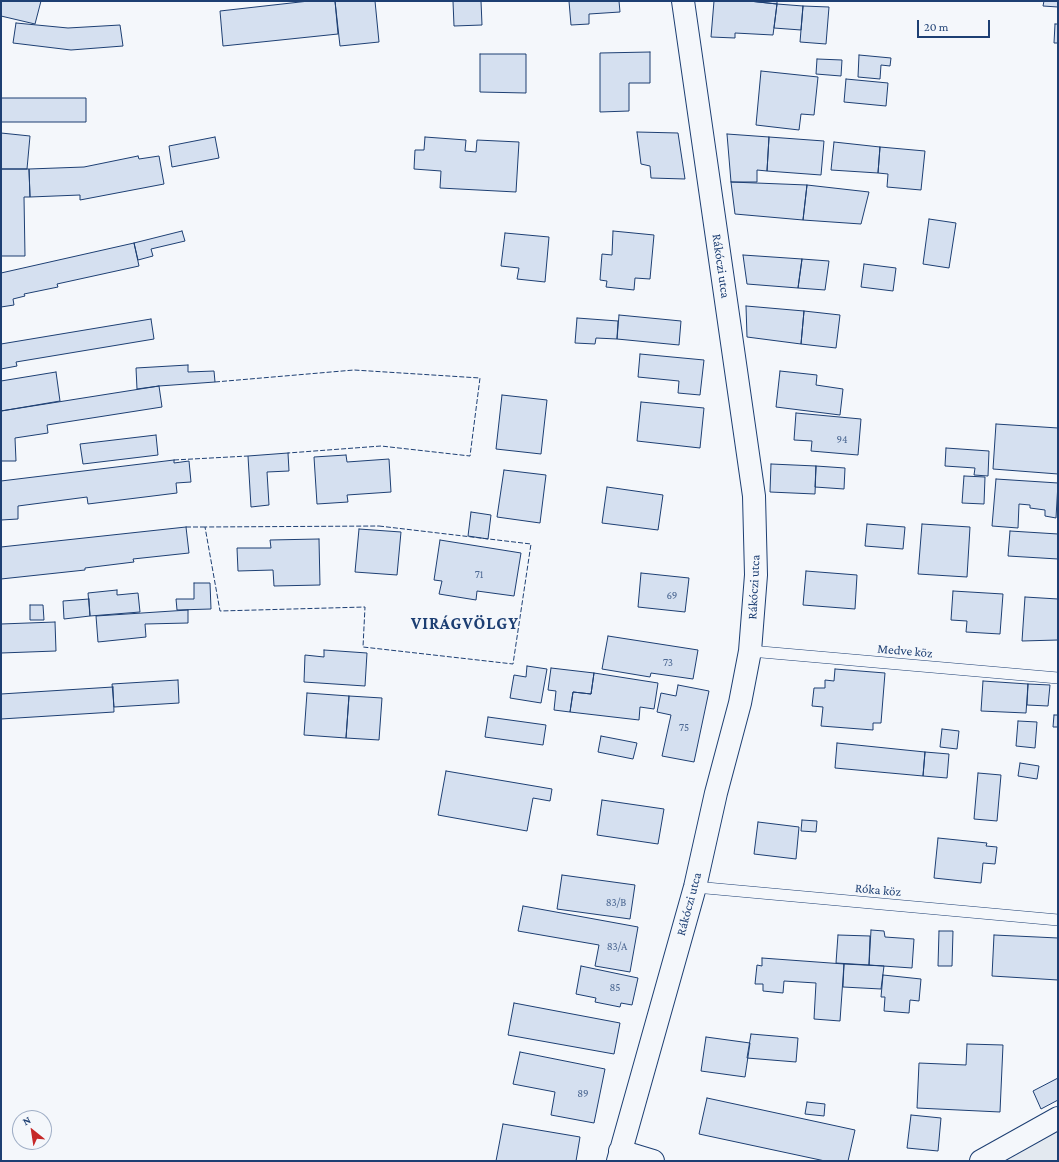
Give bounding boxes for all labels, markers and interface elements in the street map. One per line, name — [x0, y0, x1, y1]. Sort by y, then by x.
scale bar — [919, 12, 992, 38]
text: 20 m — [924, 20, 948, 34]
street label: Rákóczi utca — [709, 233, 733, 299]
house number: 94 — [836, 433, 848, 447]
street label: Rákóczi utca — [745, 554, 763, 620]
house number: 71 — [475, 568, 483, 582]
house number: 69 — [667, 589, 677, 603]
district label: VIRÁGVÖLGY — [411, 614, 519, 634]
street label: Medve köz — [877, 641, 933, 661]
house number: 73 — [663, 656, 673, 670]
house number: 75 — [679, 721, 689, 735]
street label: Rákóczi utca — [673, 871, 705, 937]
street label: Róka köz — [854, 880, 902, 900]
house number: 83/B — [606, 896, 626, 910]
house number: 83/A — [607, 940, 627, 954]
house number: 85 — [610, 981, 620, 995]
house number: 89 — [577, 1087, 589, 1101]
north arrow — [12, 1110, 52, 1150]
text: N — [20, 1113, 33, 1128]

